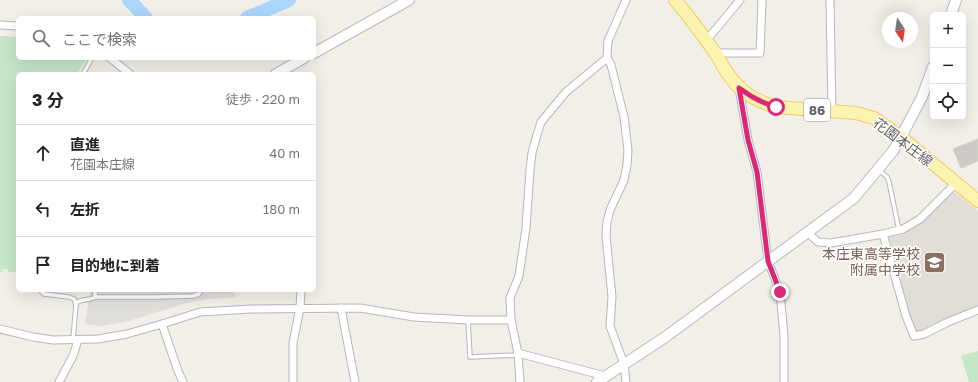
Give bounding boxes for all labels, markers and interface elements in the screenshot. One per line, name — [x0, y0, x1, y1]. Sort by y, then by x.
north arrow — [882, 12, 918, 48]
map controls — [930, 12, 966, 120]
button: + — [930, 12, 966, 48]
search box — [16, 16, 316, 60]
icon: search — [30, 27, 52, 49]
text: ここで検索 — [62, 30, 137, 48]
button: − — [930, 48, 966, 84]
button: locate — [930, 84, 966, 120]
text: 3 分 — [32, 89, 64, 110]
text: 徒歩 · 220 m — [226, 91, 300, 107]
route start — [767, 98, 785, 116]
road number: 86 — [804, 99, 830, 121]
street label: 花園本庄線 — [870, 114, 936, 169]
text: 直進 — [70, 135, 100, 153]
icon: ahead — [32, 142, 54, 164]
text: 40 m — [269, 145, 300, 161]
text: 花園本庄線 — [70, 156, 135, 172]
icon: left — [32, 198, 54, 220]
text: 左折 — [70, 200, 100, 218]
text: 180 m — [263, 201, 300, 217]
place label: 本庄東高等学校 附属中学校 — [822, 245, 920, 278]
school or university icon: 本庄東高等学校 附属中学校 — [922, 249, 948, 275]
icon: arrive — [32, 254, 54, 276]
text: 目的地に到着 — [70, 256, 160, 274]
route end — [771, 283, 789, 301]

